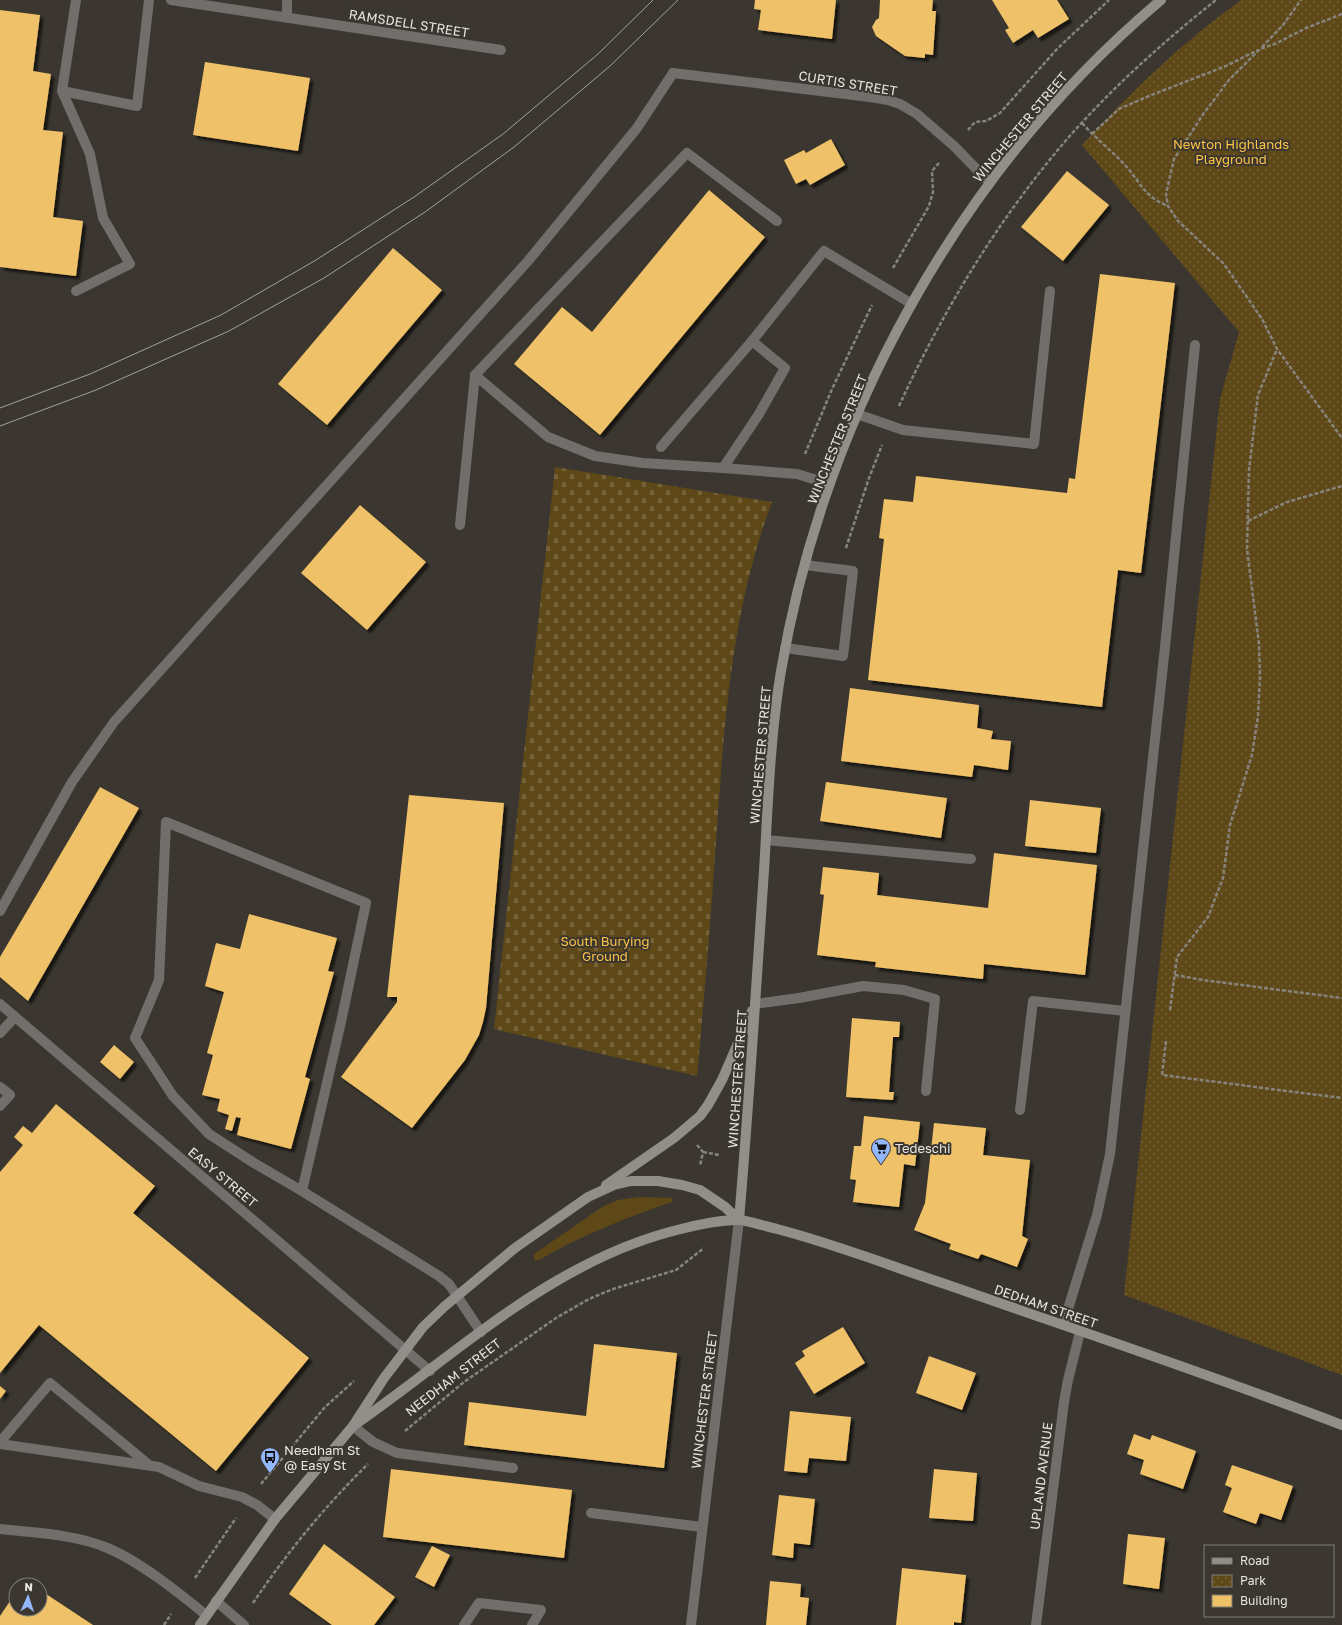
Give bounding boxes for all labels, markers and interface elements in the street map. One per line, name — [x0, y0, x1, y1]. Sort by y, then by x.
street label: RAMSDELL STREET — [348, 6, 470, 40]
street label: CURTIS STREET — [797, 67, 899, 99]
street label: WINCHESTER STREET — [969, 69, 1071, 185]
park label: Newton Highlands Playground — [1173, 136, 1289, 167]
street label: WINCHESTER STREET — [804, 372, 870, 506]
street label: WINCHESTER STREET — [746, 685, 774, 825]
park label: South Burying Ground — [560, 933, 650, 964]
street label: WINCHESTER STREET — [724, 1009, 750, 1149]
supermarket icon: Tedeschi — [870, 1137, 892, 1165]
place label: Tedeschi — [895, 1140, 950, 1156]
street label: EASY STREET — [185, 1143, 261, 1211]
street label: DEDHAM STREET — [992, 1281, 1100, 1331]
street label: WINCHESTER STREET — [688, 1330, 720, 1470]
street label: NEEDHAM STREET — [402, 1335, 504, 1419]
street label: UPLAND AVENUE — [1026, 1421, 1056, 1531]
place label: Needham St @ Easy St — [284, 1442, 360, 1473]
bus stop icon: Needham St @ Easy St — [259, 1446, 281, 1474]
legend — [1204, 1545, 1334, 1617]
text: Road — [1240, 1553, 1269, 1568]
text: Park — [1240, 1573, 1266, 1588]
north arrow — [8, 1577, 48, 1617]
text: N — [24, 1580, 33, 1593]
text: Building — [1240, 1593, 1288, 1608]

